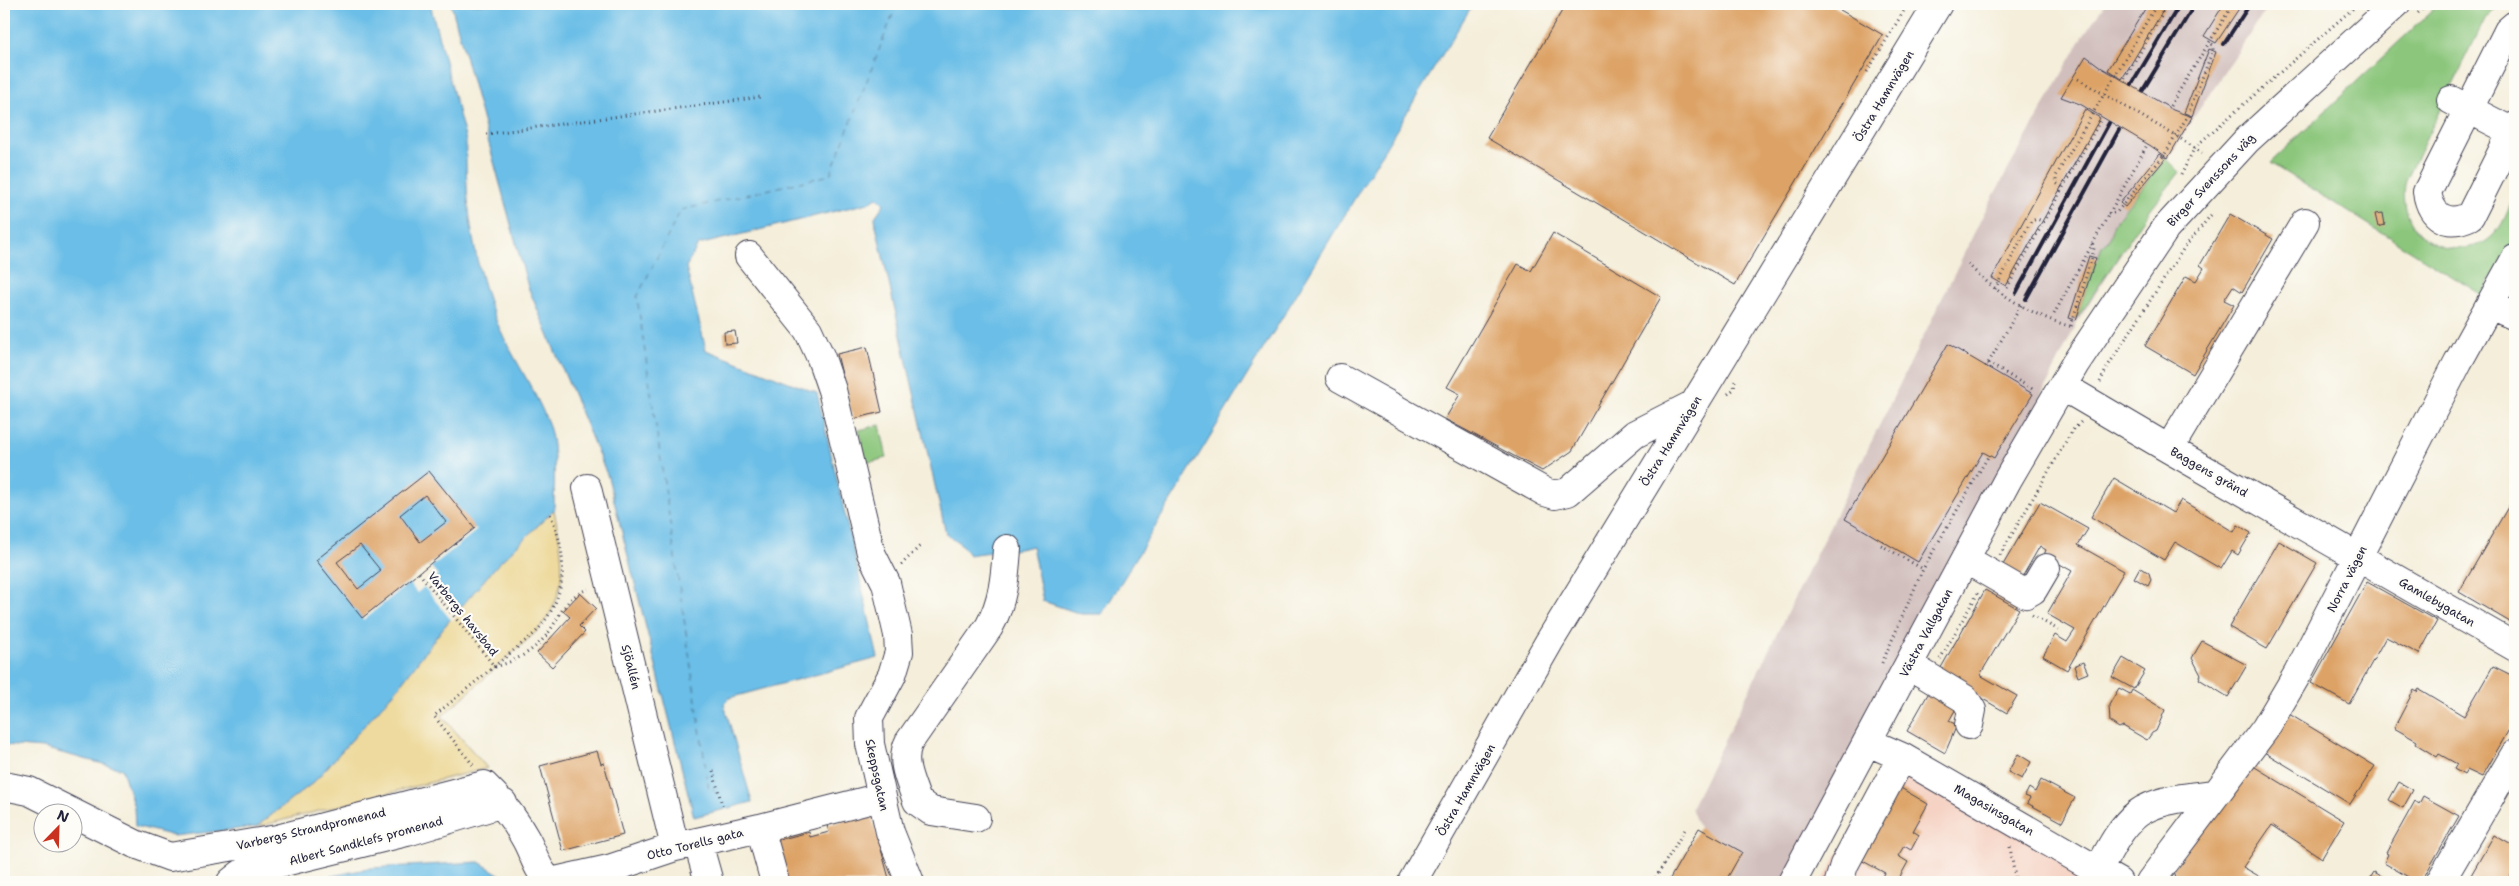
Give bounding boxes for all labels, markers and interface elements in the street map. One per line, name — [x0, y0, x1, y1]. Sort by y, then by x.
street label: Östra Hamnvägen — [1850, 47, 1918, 145]
street label: Birger Svenssons väg — [2163, 130, 2259, 230]
street label: Östra Hamnvägen — [1637, 393, 1705, 489]
street label: Baggens gränd — [2167, 443, 2251, 501]
street label: Norra vägen — [2323, 543, 2371, 615]
street label: Varbergs havsbad — [424, 569, 502, 660]
street label: Gamlebygatan — [2396, 574, 2478, 630]
street label: Västra Vallgatan — [1896, 586, 1956, 680]
street label: Sjöallén — [618, 643, 644, 691]
street label: Skeppsgatan — [862, 737, 892, 813]
street label: Östra Hamnvägen — [1433, 741, 1499, 839]
street label: Magasinsgatan — [1951, 781, 2037, 839]
north arrow — [32, 804, 82, 854]
street label: Varbergs Strandpromenad — [235, 804, 388, 854]
text: N — [54, 806, 72, 826]
street label: Albert Sandklefs promenad — [287, 813, 445, 869]
street label: Otto Torells gata — [645, 824, 745, 864]

